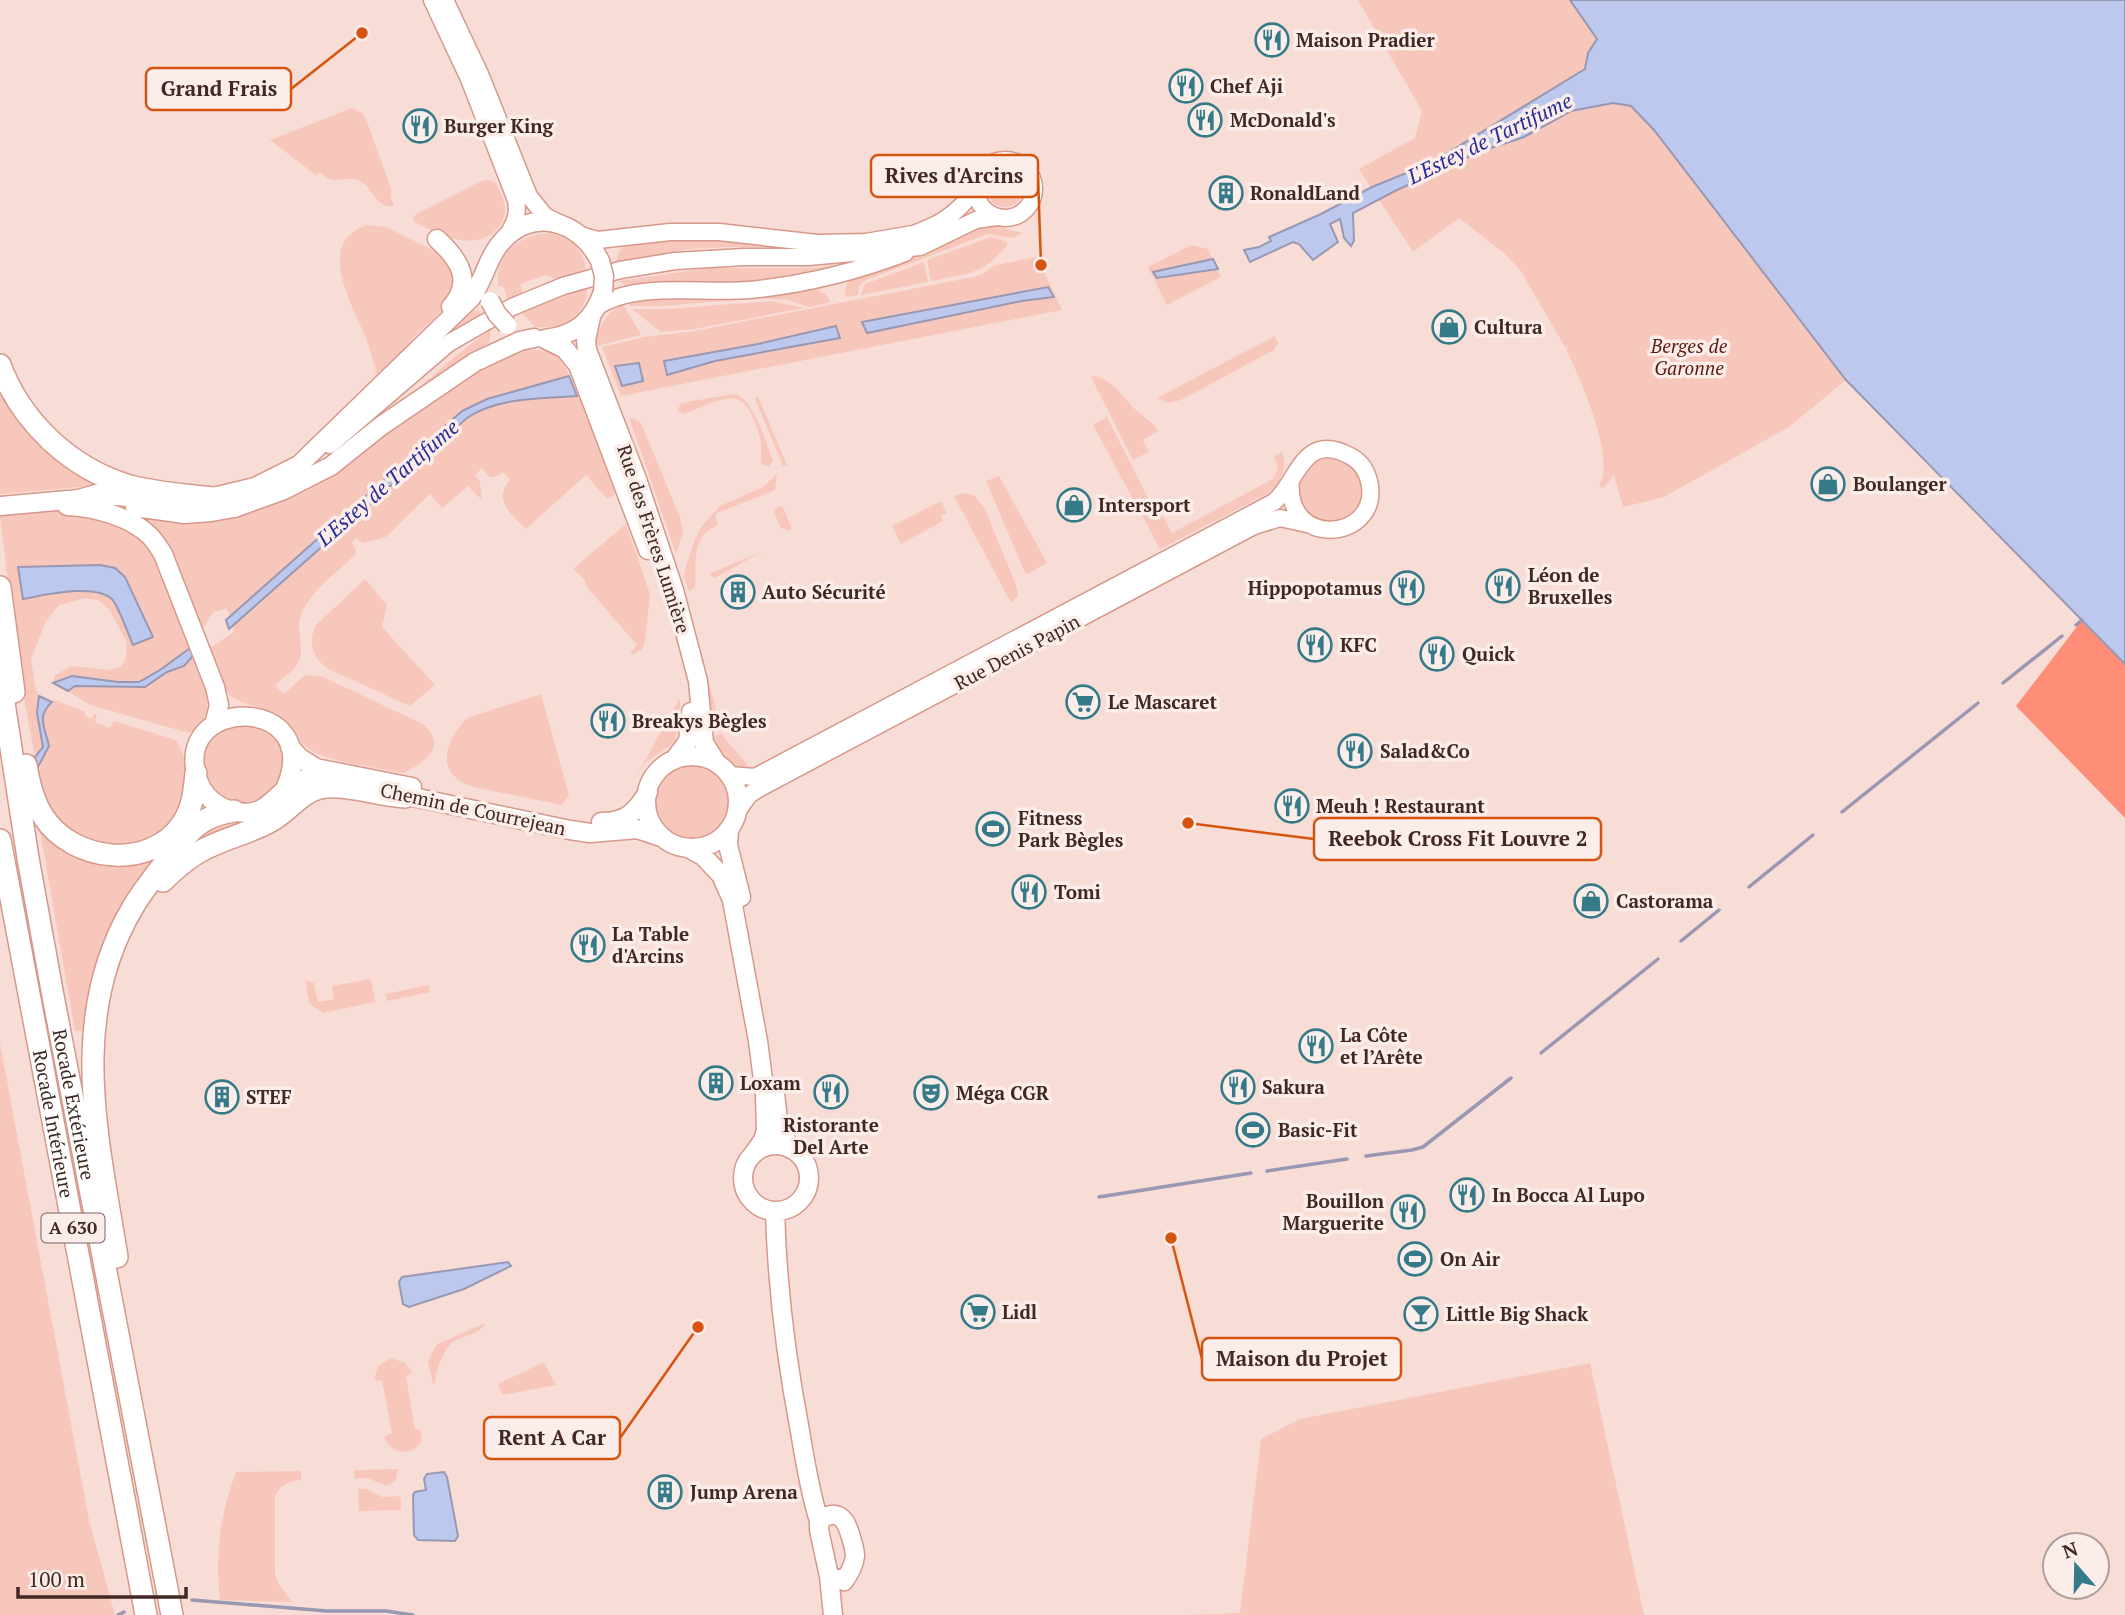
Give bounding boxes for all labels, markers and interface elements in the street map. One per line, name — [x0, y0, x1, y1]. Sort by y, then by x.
restaurant icon: Maison Pradier — [1253, 21, 1291, 59]
place label: Maison Pradier — [1296, 27, 1436, 52]
restaurant icon: Chef Aji — [1167, 67, 1205, 105]
callout: Grand Frais — [146, 68, 291, 110]
place label: Chef Aji — [1210, 73, 1283, 98]
text: Grand Frais — [161, 74, 277, 102]
water label: L'Estey de Tartifume — [1402, 86, 1577, 190]
restaurant icon: McDonald's — [1186, 101, 1224, 139]
restaurant icon: Burger King — [401, 107, 439, 145]
place label: McDonald's — [1230, 107, 1336, 132]
place label: Burger King — [444, 113, 555, 138]
callout: Rives d'Arcins — [871, 155, 1038, 197]
text: Rives d'Arcins — [885, 161, 1023, 189]
building icon: RonaldLand — [1207, 174, 1245, 212]
place label: RonaldLand — [1250, 180, 1360, 205]
shop icon: Cultura — [1430, 308, 1468, 346]
place label: Cultura — [1474, 314, 1543, 339]
park label: Berges de Garonne — [1650, 333, 1728, 380]
water label: L'Estey de Tartifume — [310, 412, 465, 552]
street label: Rue des Frères Lumière — [612, 441, 697, 636]
shop icon: Boulanger — [1809, 465, 1847, 503]
place label: Boulanger — [1853, 471, 1947, 496]
shop icon: Intersport — [1055, 486, 1093, 524]
place label: Intersport — [1098, 492, 1191, 517]
place label: Léon de Bruxelles — [1528, 562, 1613, 609]
restaurant icon: Léon de Bruxelles — [1484, 567, 1522, 605]
restaurant icon: Hippopotamus — [1388, 569, 1426, 607]
building icon: Auto Sécurité — [719, 573, 757, 611]
place label: Hippopotamus — [1248, 575, 1382, 600]
place label: Auto Sécurité — [762, 579, 886, 604]
street label: Rue Denis Papin — [950, 608, 1084, 695]
restaurant icon: KFC — [1296, 626, 1334, 664]
place label: KFC — [1340, 632, 1377, 657]
restaurant icon: Quick — [1418, 635, 1456, 673]
place label: Quick — [1462, 641, 1516, 666]
supermarket icon: Le Mascaret — [1064, 683, 1102, 721]
place label: Le Mascaret — [1108, 689, 1217, 714]
restaurant icon: Breakys Bègles — [589, 702, 627, 740]
place label: Breakys Bègles — [632, 708, 767, 733]
restaurant icon: Salad&Co — [1336, 732, 1374, 770]
place label: Salad&Co — [1380, 738, 1470, 763]
street label: Chemin de Courrejean — [378, 777, 568, 840]
restaurant icon: Meuh ! Restaurant — [1273, 787, 1311, 825]
place label: Meuh ! Restaurant — [1316, 793, 1485, 818]
place label: Fitness Park Bègles — [1018, 805, 1124, 852]
sports icon: Fitness Park Bègles — [974, 810, 1012, 848]
callout: Reebok Cross Fit Louvre 2 — [1314, 818, 1601, 860]
text: Reebok Cross Fit Louvre 2 — [1328, 824, 1588, 852]
restaurant icon: Tomi — [1010, 873, 1048, 911]
place label: Tomi — [1054, 879, 1101, 904]
shop icon: Castorama — [1572, 882, 1610, 920]
place label: Castorama — [1616, 888, 1714, 913]
place label: La Table d'Arcins — [612, 921, 689, 968]
restaurant icon: La Table d'Arcins — [569, 926, 607, 964]
place label: La Côte et l’Arête — [1340, 1022, 1423, 1069]
street label: Rocade Extérieure — [48, 1027, 101, 1182]
restaurant icon: La Côte et l’Arête — [1297, 1027, 1335, 1065]
street label: Rocade Intérieure — [28, 1048, 80, 1200]
building icon: Loxam — [697, 1064, 735, 1102]
restaurant icon: Sakura — [1219, 1068, 1257, 1106]
place label: Loxam — [740, 1070, 801, 1095]
restaurant icon: Ristorante Del Arte — [812, 1073, 850, 1111]
theatre icon: Méga CGR — [912, 1074, 950, 1112]
place label: Sakura — [1262, 1074, 1325, 1099]
building icon: STEF — [203, 1078, 241, 1116]
place label: Méga CGR — [956, 1080, 1050, 1105]
place label: STEF — [246, 1084, 292, 1109]
sports icon: Basic-Fit — [1234, 1111, 1272, 1149]
place label: Ristorante Del Arte — [783, 1112, 879, 1159]
place label: Basic-Fit — [1278, 1117, 1358, 1142]
restaurant icon: In Bocca Al Lupo — [1448, 1176, 1486, 1214]
place label: In Bocca Al Lupo — [1492, 1182, 1645, 1207]
place label: Bouillon Marguerite — [1283, 1188, 1385, 1235]
restaurant icon: Bouillon Marguerite — [1389, 1193, 1427, 1231]
road number: A 630 — [42, 1213, 104, 1242]
sports icon: On Air — [1396, 1240, 1434, 1278]
place label: On Air — [1440, 1246, 1501, 1271]
supermarket icon: Lidl — [959, 1293, 997, 1331]
bar icon: Little Big Shack — [1402, 1295, 1440, 1333]
place label: Lidl — [1002, 1299, 1037, 1324]
place label: Little Big Shack — [1446, 1301, 1589, 1326]
callout: Maison du Projet — [1202, 1338, 1401, 1380]
text: Maison du Projet — [1216, 1344, 1389, 1372]
callout: Rent A Car — [484, 1417, 620, 1459]
text: Rent A Car — [498, 1423, 606, 1451]
building icon: Jump Arena — [646, 1473, 684, 1511]
place label: Jump Arena — [690, 1479, 798, 1504]
north arrow — [2041, 1531, 2111, 1601]
text: N — [2059, 1535, 2082, 1564]
scale bar — [18, 1556, 186, 1600]
text: 100 m — [28, 1565, 85, 1593]

